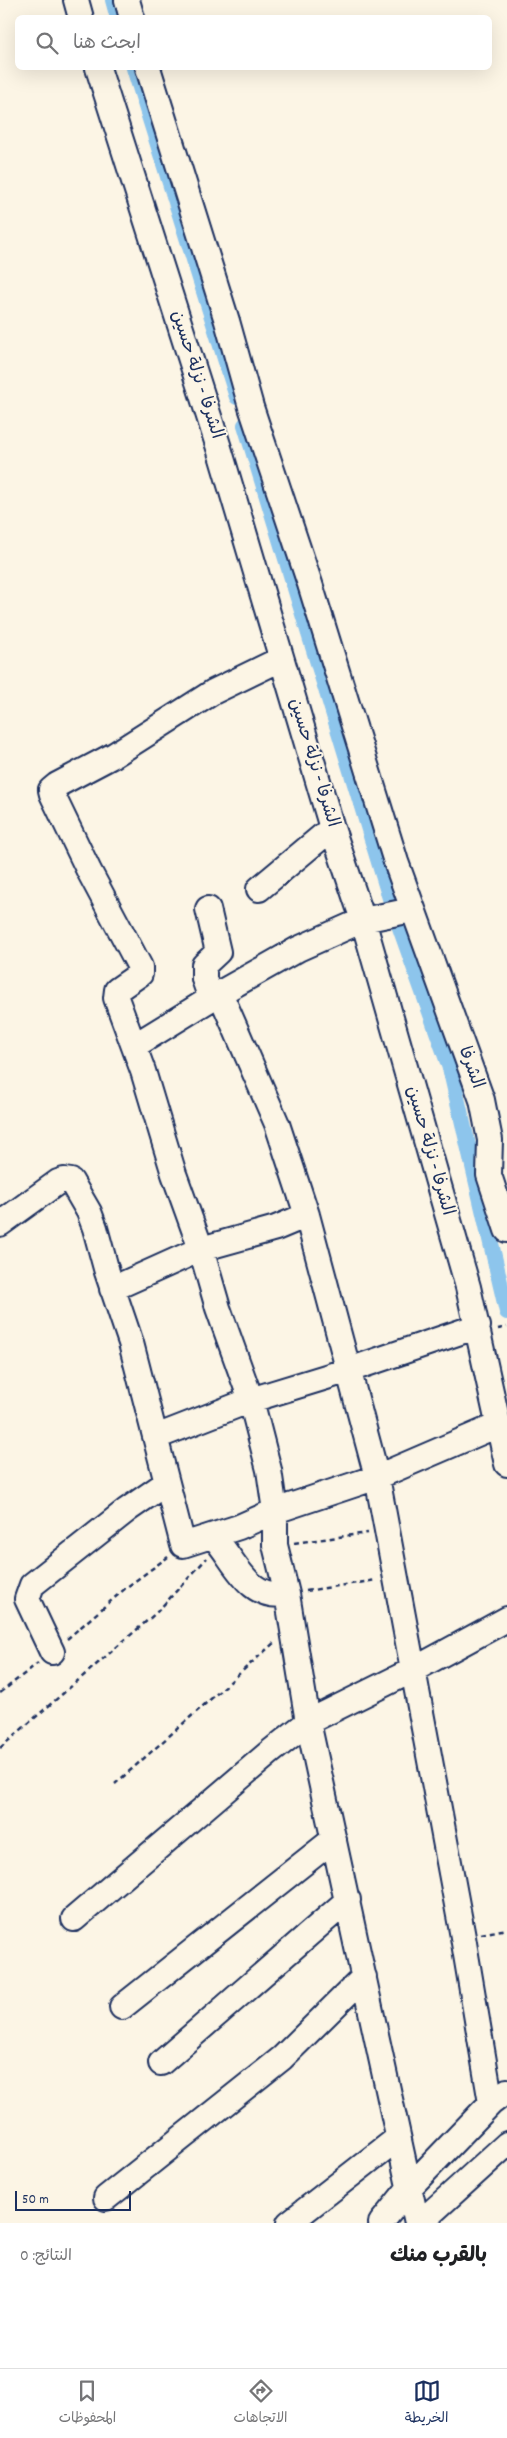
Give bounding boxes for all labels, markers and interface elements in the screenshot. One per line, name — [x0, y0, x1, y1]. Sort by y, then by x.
search box — [15, 15, 492, 70]
icon: search — [33, 29, 61, 57]
text: ابحث هنا — [73, 31, 141, 58]
street label: الشرفا - نزلة حسين — [163, 308, 229, 442]
street label: الشرفا - نزلة حسين — [282, 695, 344, 831]
street label: الشرفا — [451, 1043, 489, 1093]
street label: الشرفا - نزلة حسين — [399, 1083, 459, 1219]
scale bar — [15, 2188, 131, 2211]
text: 50 m — [22, 2190, 49, 2210]
text: بالقرب منك — [390, 2242, 487, 2272]
text: النتائج: 0 — [20, 2245, 72, 2268]
tab: المحفوظات — [59, 2377, 116, 2430]
tab: الاتجاهات — [233, 2377, 288, 2430]
tab: الخريطة — [405, 2377, 448, 2430]

